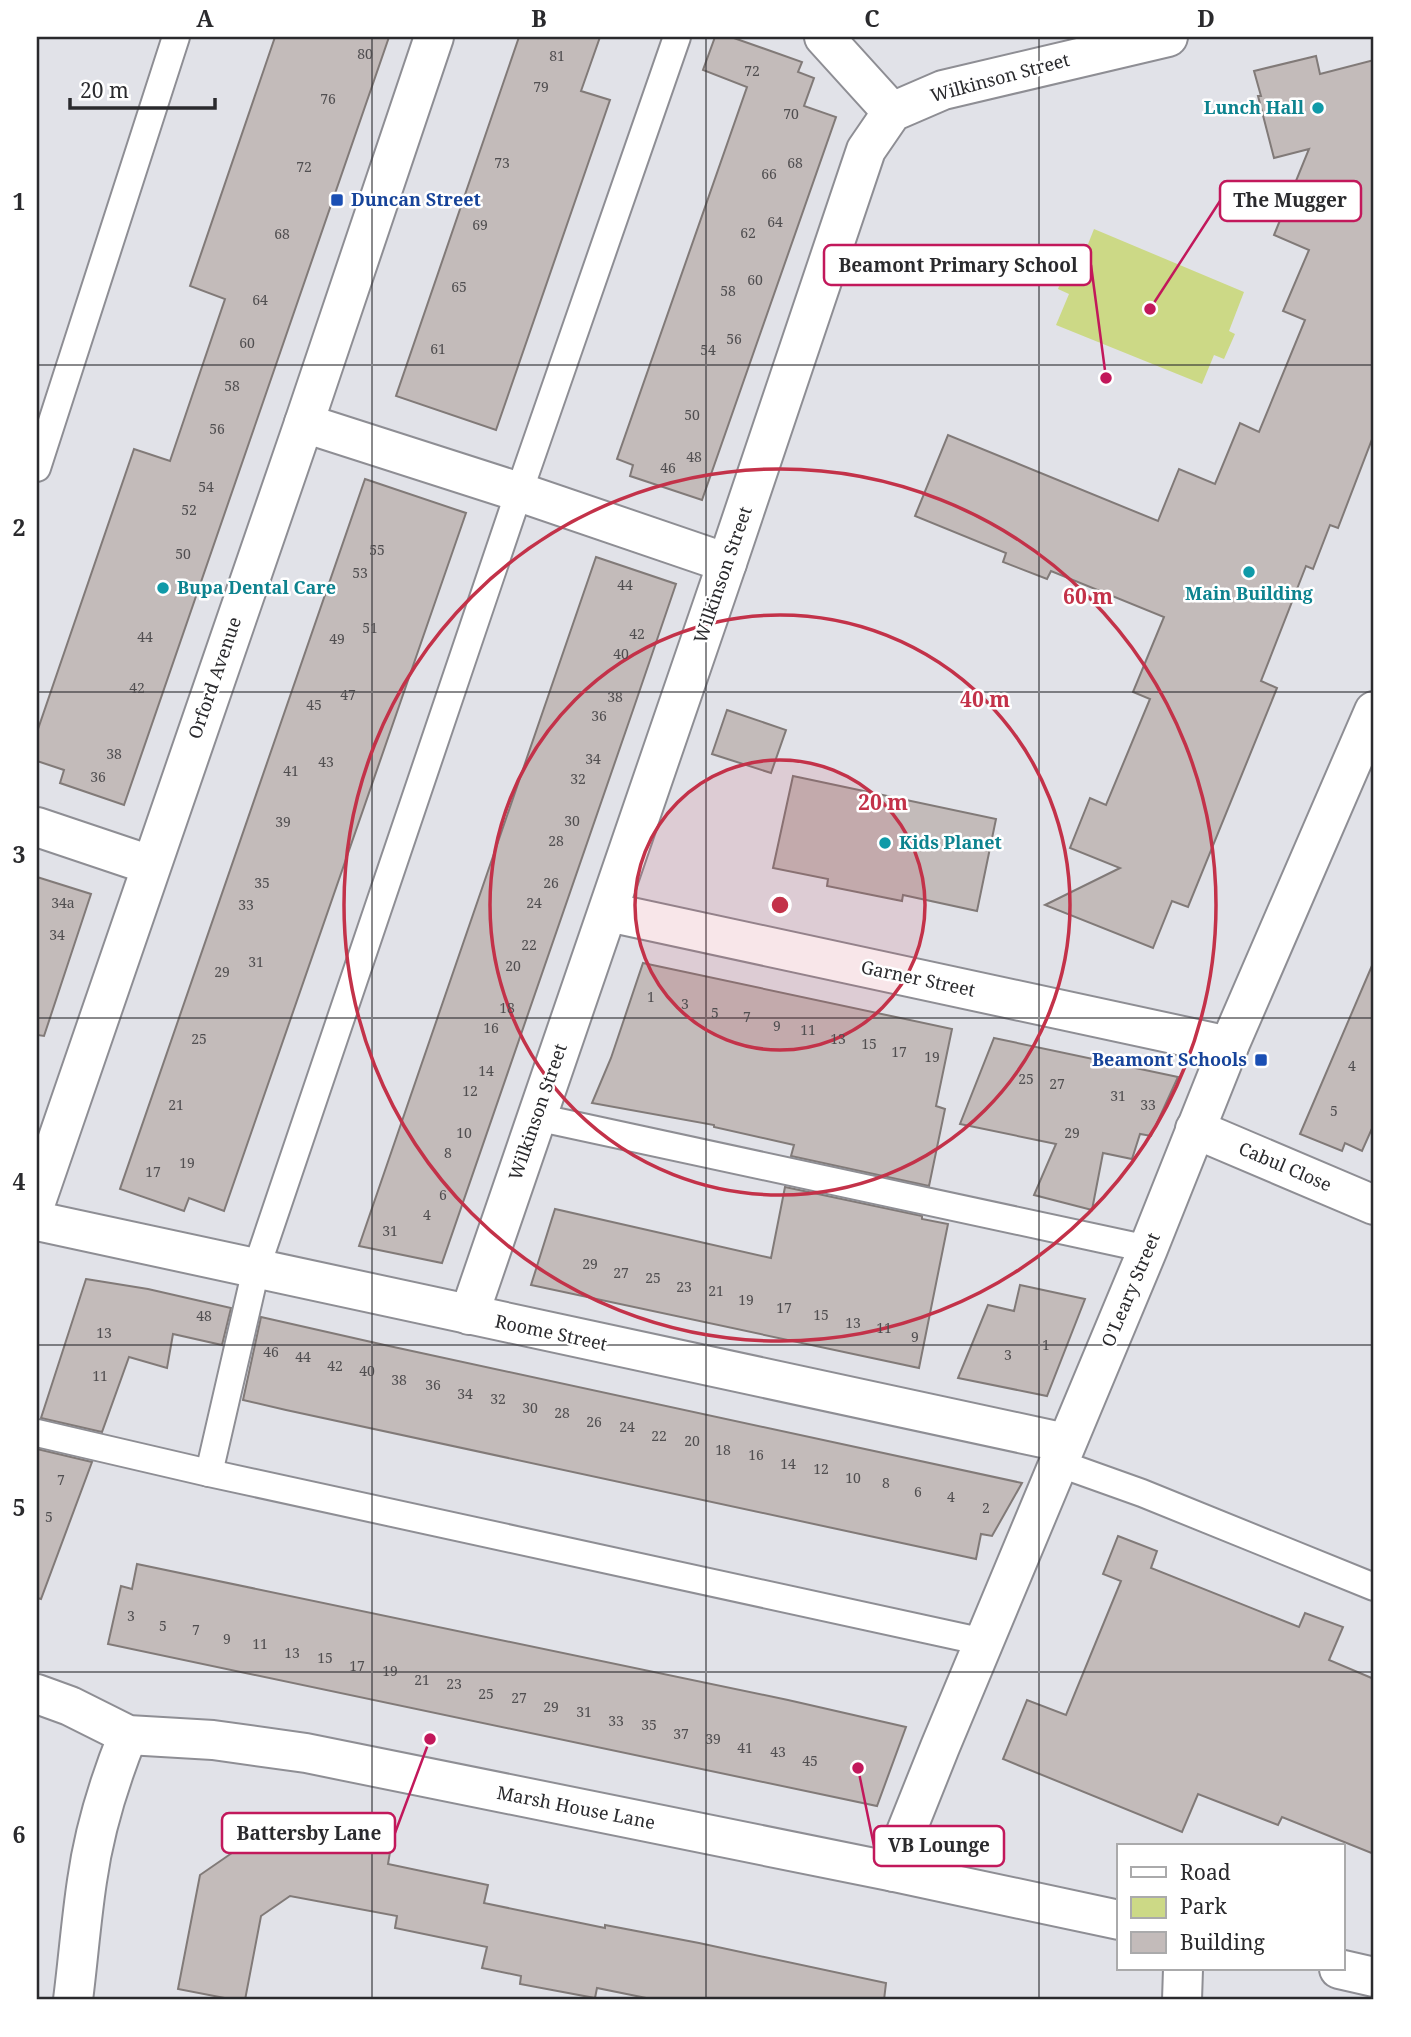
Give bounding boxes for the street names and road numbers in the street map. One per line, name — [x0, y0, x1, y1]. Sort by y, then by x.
street label: Wilkinson Street — [928, 47, 1072, 107]
street label: Wilkinson Street — [687, 503, 757, 646]
street label: Orford Avenue — [182, 614, 246, 742]
street label: Garner Street — [859, 954, 977, 1002]
street label: Wilkinson Street — [502, 1040, 572, 1183]
street label: Cabul Close — [1235, 1136, 1336, 1196]
street label: O'Leary Street — [1095, 1229, 1165, 1350]
street label: Roome Street — [493, 1308, 610, 1356]
street label: Marsh House Lane — [495, 1780, 657, 1834]

